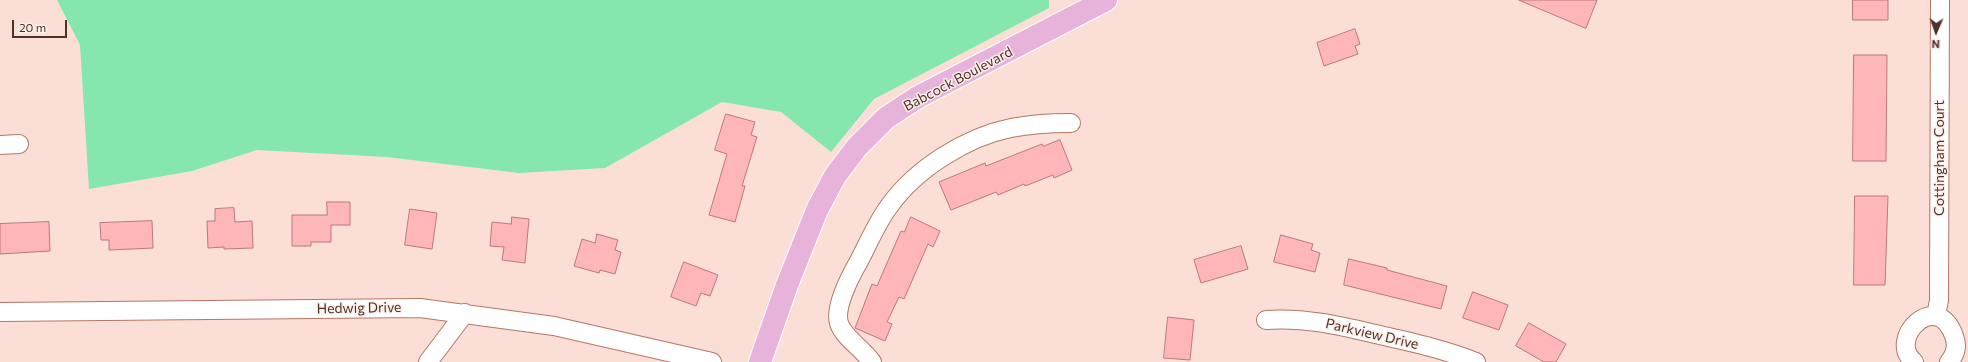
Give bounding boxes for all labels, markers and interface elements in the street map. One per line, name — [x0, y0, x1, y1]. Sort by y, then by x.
scale bar — [14, 12, 69, 38]
north arrow — [1916, 12, 1956, 52]
text: 20 m — [19, 20, 46, 34]
text: N — [1931, 38, 1940, 51]
street label: Babcock Boulevard — [901, 43, 1015, 115]
street label: Cottingham Court — [1931, 100, 1947, 216]
street label: Hedwig Drive — [316, 299, 402, 317]
street label: Parkview Drive — [1324, 315, 1420, 353]

